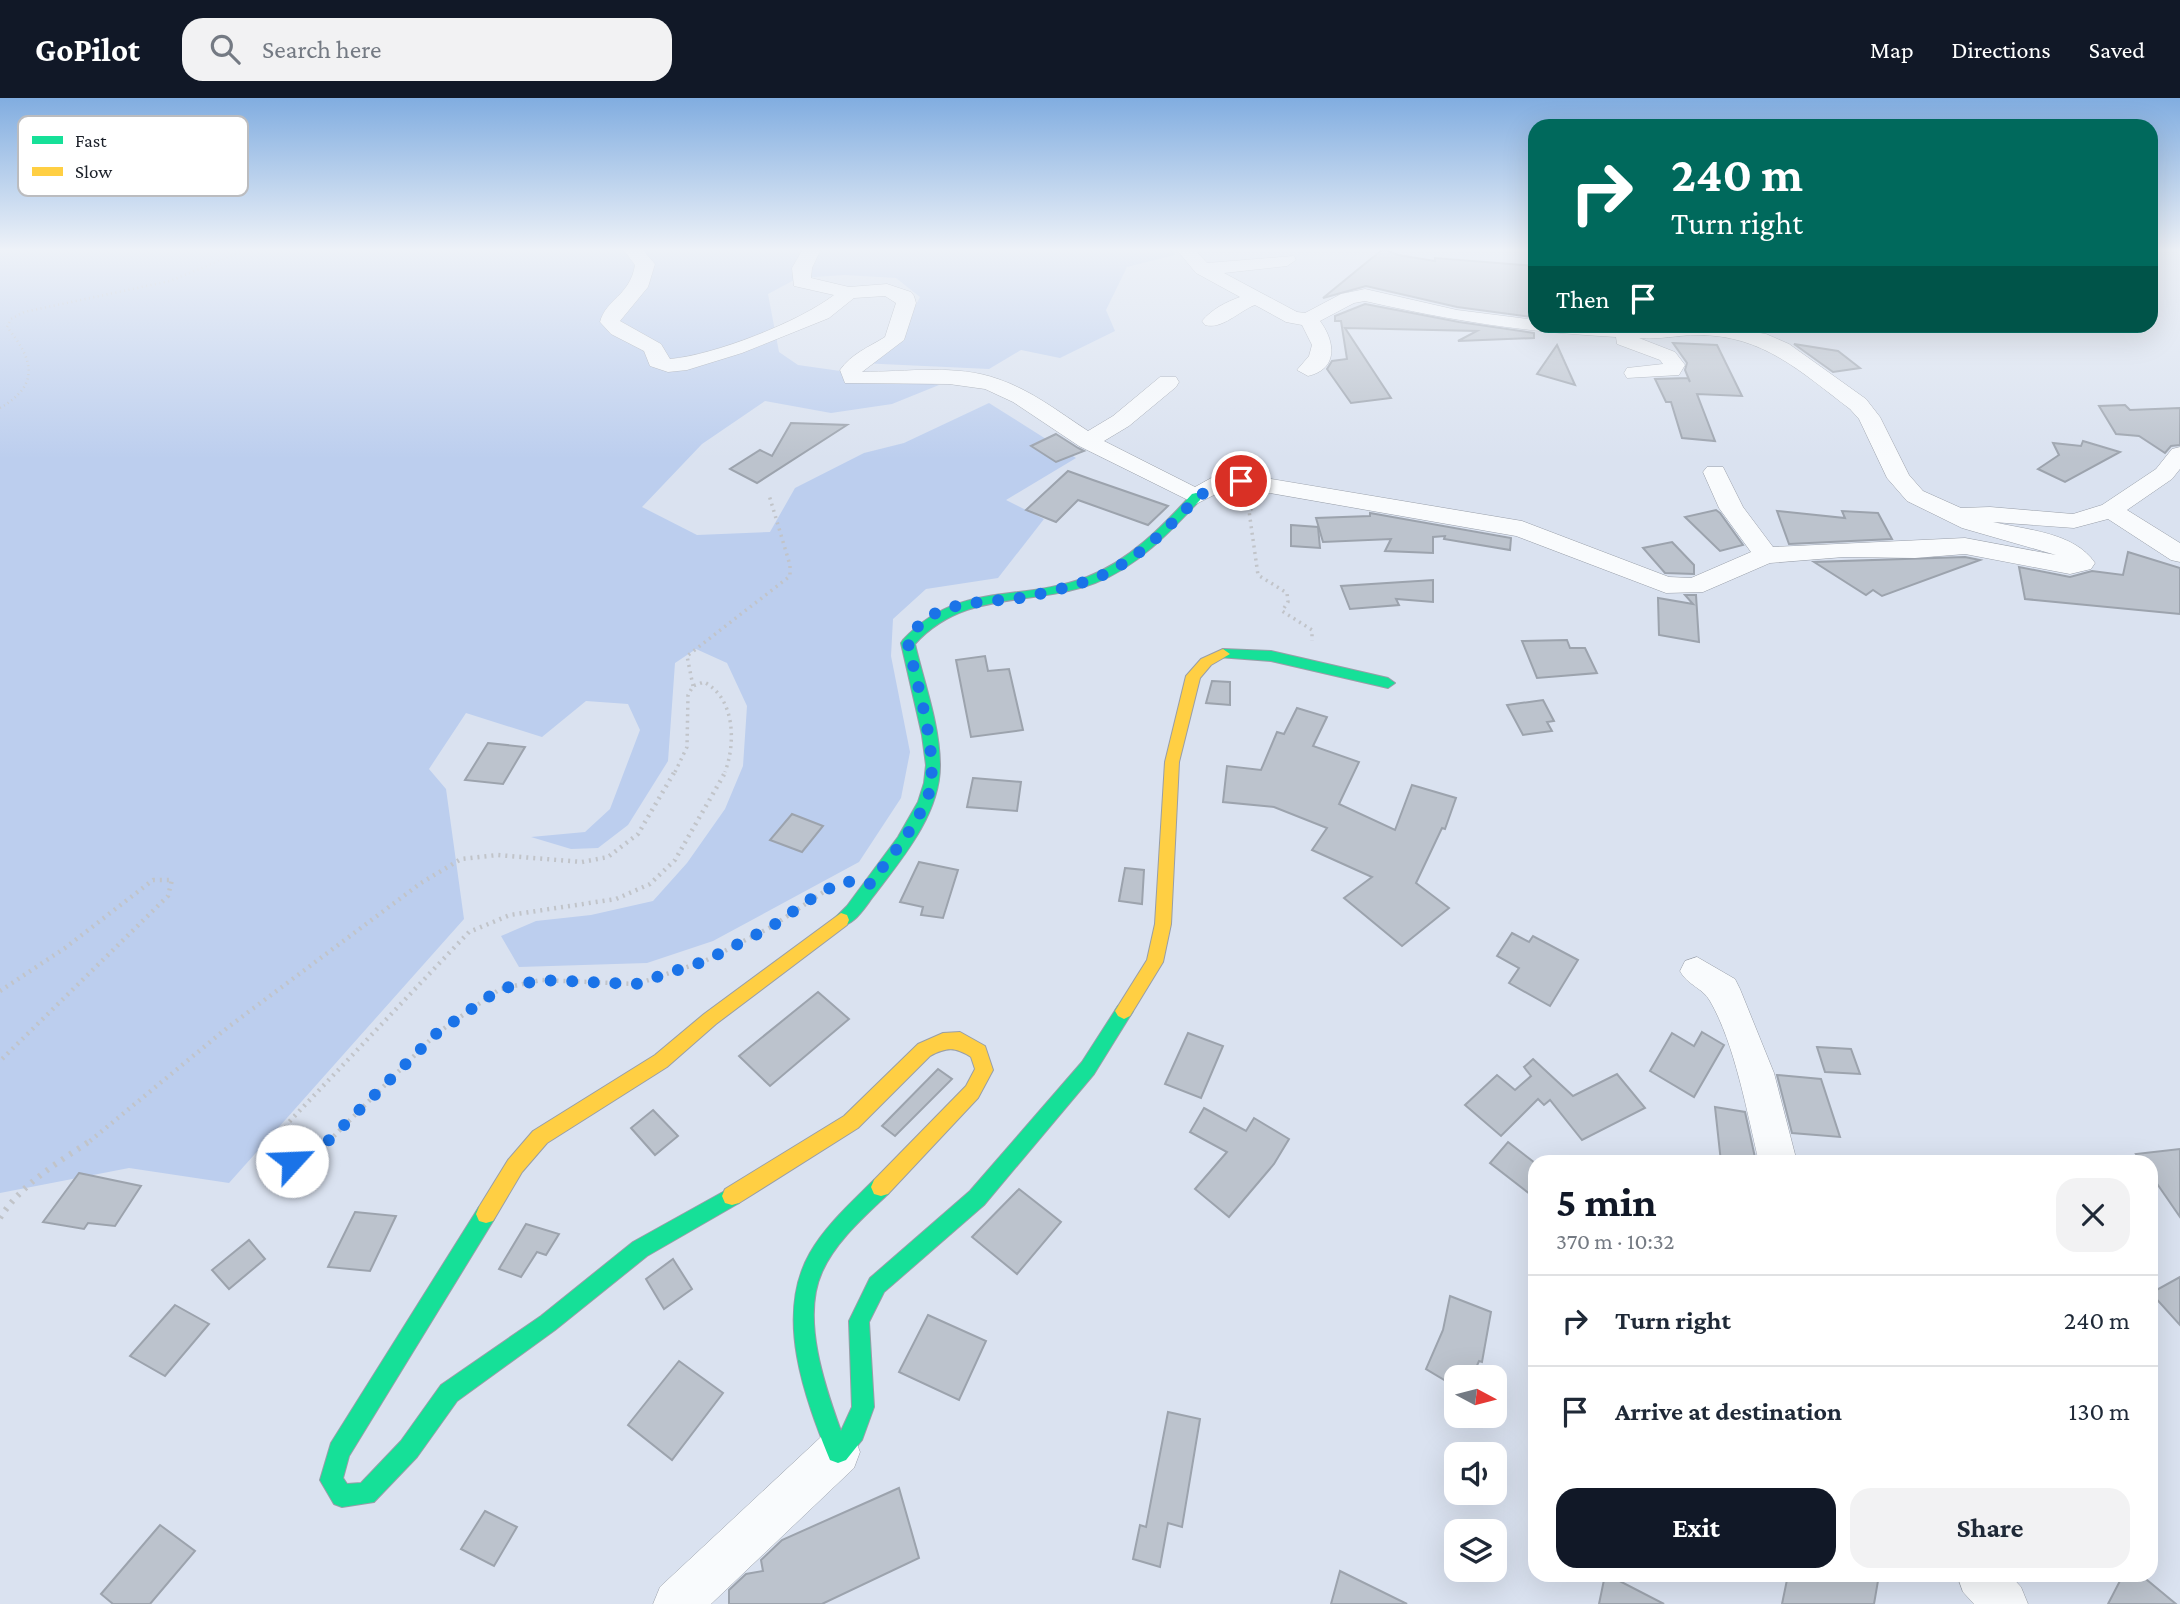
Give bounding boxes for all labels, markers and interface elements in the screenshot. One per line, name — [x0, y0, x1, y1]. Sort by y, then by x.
search box — [182, 18, 672, 81]
icon: search — [206, 30, 244, 68]
text: GoPilot — [35, 31, 140, 68]
text: Search here — [262, 35, 381, 64]
text: Map — [1870, 36, 1914, 63]
text: Directions — [1952, 36, 2051, 63]
text: Saved — [2089, 36, 2145, 63]
legend — [18, 116, 248, 196]
text: Fast — [75, 130, 107, 151]
icon: right — [1556, 147, 1647, 238]
text: 240 m — [1671, 147, 1803, 202]
text: Slow — [75, 161, 112, 182]
text: Turn right — [1671, 205, 1803, 241]
icon: arrive — [1624, 280, 1662, 318]
text: Then — [1556, 285, 1610, 314]
pin — [1211, 451, 1271, 511]
icon: arrive — [1222, 462, 1260, 500]
position arrow — [255, 1124, 329, 1198]
text: 5 min — [1556, 1178, 1657, 1225]
button: close — [2056, 1178, 2130, 1252]
text: 370 m · 10:32 — [1556, 1228, 1675, 1254]
icon: right — [1556, 1302, 1594, 1340]
text: Turn right — [1615, 1306, 1731, 1335]
text: 240 m — [2064, 1306, 2130, 1335]
north arrow — [1444, 1365, 1507, 1428]
map controls — [1444, 1365, 1507, 1582]
icon: arrive — [1556, 1393, 1594, 1431]
text: Arrive at destination — [1615, 1397, 1842, 1426]
text: 130 m — [2069, 1397, 2130, 1426]
button: sound — [1444, 1442, 1507, 1505]
button: Exit — [1556, 1488, 1836, 1568]
button: Share — [1850, 1488, 2130, 1568]
button: layers — [1444, 1519, 1507, 1582]

